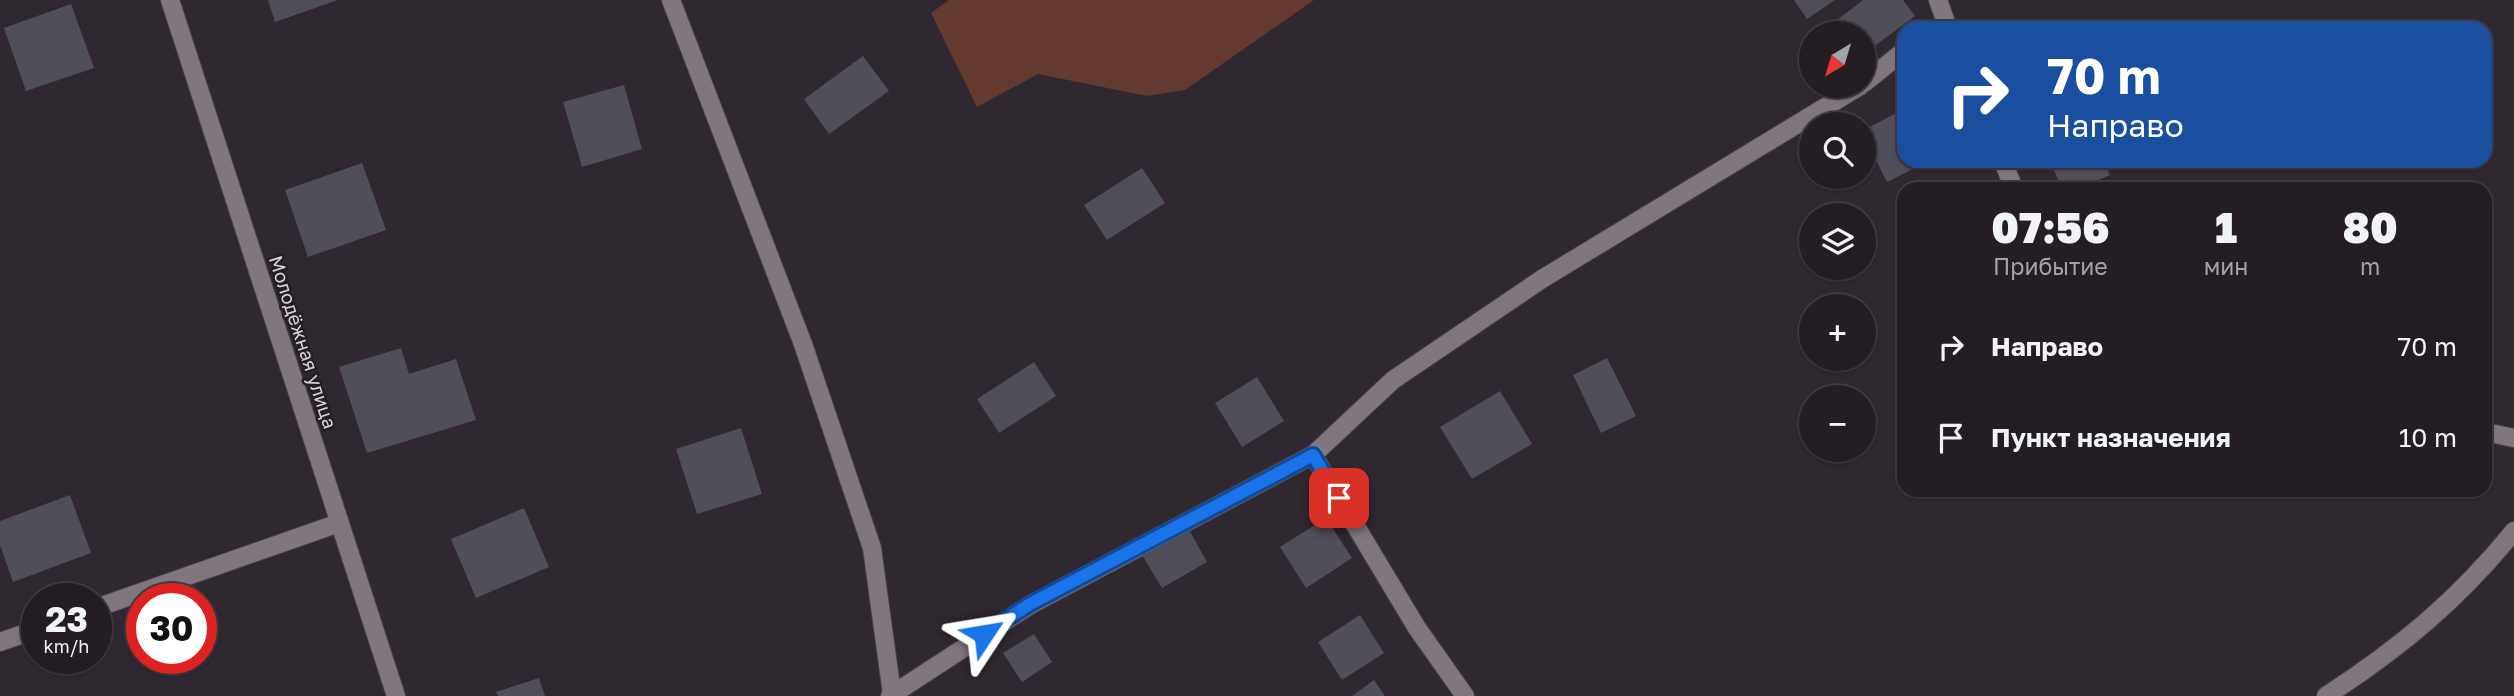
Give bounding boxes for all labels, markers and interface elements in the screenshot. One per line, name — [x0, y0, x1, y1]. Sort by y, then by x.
north arrow — [1799, 21, 1876, 98]
map controls — [1799, 21, 1876, 462]
text: 70 m — [2047, 46, 2161, 105]
icon: right — [1932, 49, 2023, 140]
text: Направо — [2047, 106, 2184, 144]
button: search — [1799, 112, 1876, 189]
text: 07:56 — [1991, 202, 2110, 252]
text: 1 — [2215, 202, 2237, 252]
text: 80 — [2343, 202, 2398, 252]
button: layers — [1799, 203, 1876, 280]
street label: Молодёжная улица — [265, 252, 342, 431]
text: Прибытие — [1993, 252, 2108, 280]
text: мин — [2204, 252, 2248, 280]
text: m — [2360, 252, 2380, 280]
button: + — [1799, 294, 1876, 371]
icon: right — [1932, 328, 1970, 366]
text: Направо — [1991, 331, 2103, 362]
text: 70 m — [2398, 331, 2457, 362]
button: − — [1799, 385, 1876, 462]
icon: arrive — [1932, 419, 1970, 457]
text: Пункт назначения — [1991, 422, 2231, 453]
text: 10 m — [2399, 422, 2457, 453]
pin — [1309, 468, 1369, 528]
icon: arrive — [1320, 479, 1358, 517]
speed limit sign: 30 — [126, 583, 217, 674]
position arrow — [947, 597, 1021, 671]
text: 23 — [45, 598, 88, 640]
text: km/h — [44, 635, 89, 657]

